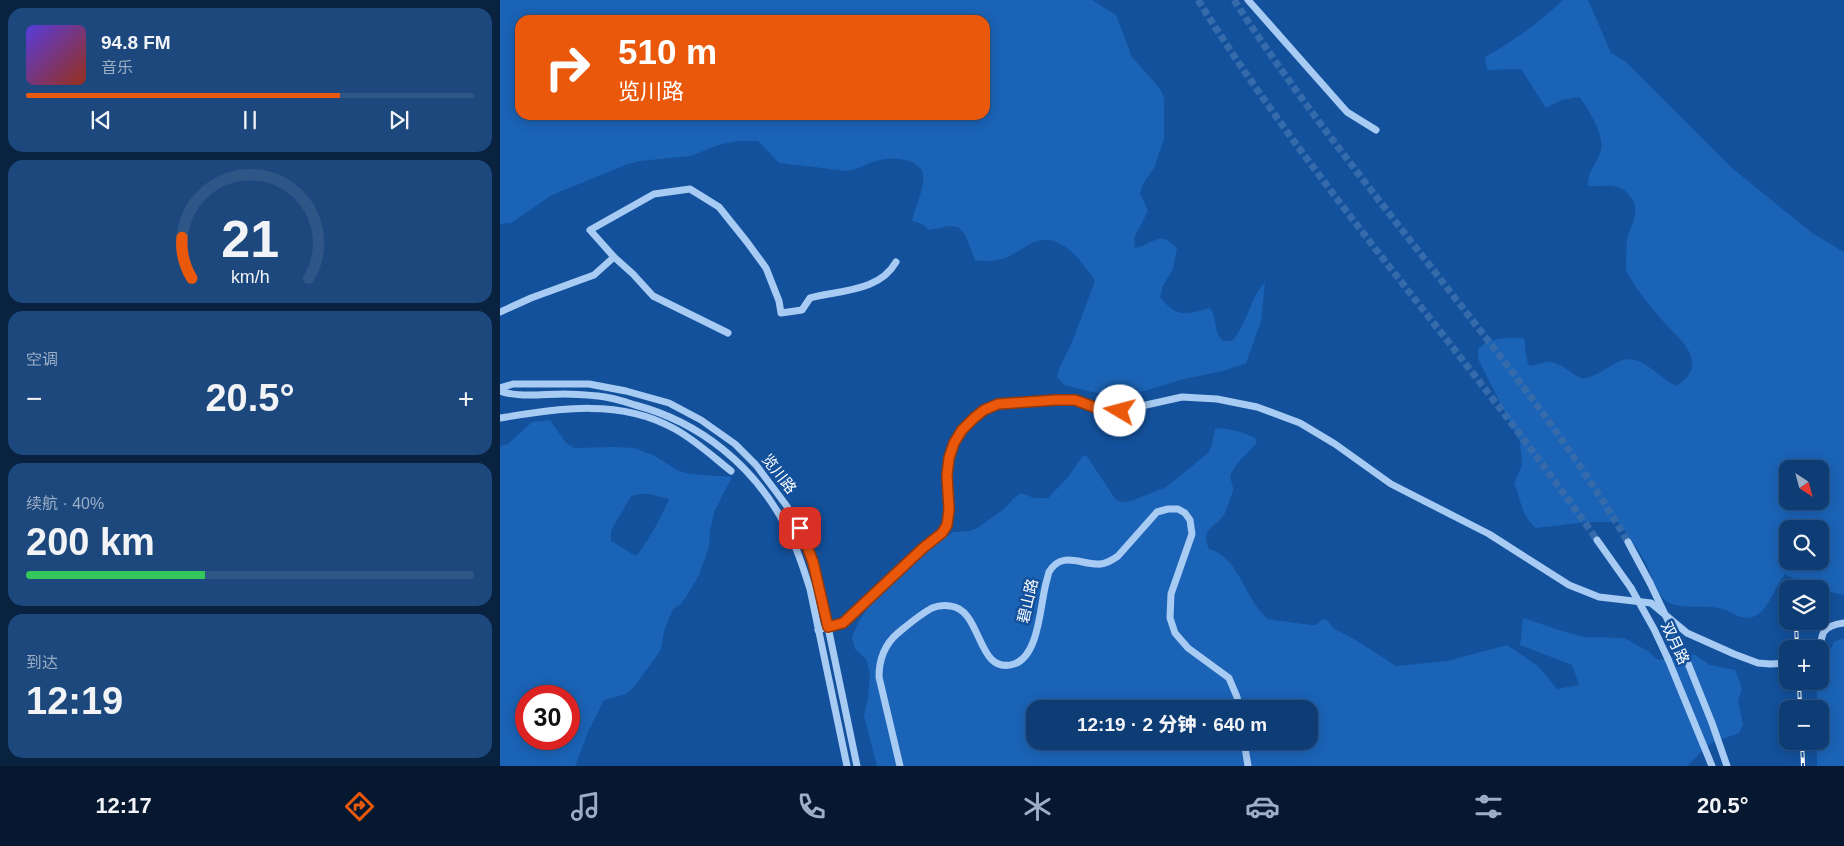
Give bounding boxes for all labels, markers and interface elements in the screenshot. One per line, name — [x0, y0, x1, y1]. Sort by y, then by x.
text: 94.8 FM — [101, 32, 171, 53]
text: 510 m — [618, 32, 717, 71]
icon: right — [535, 35, 600, 100]
text: 音乐 — [101, 59, 133, 76]
text: 览川路 — [618, 79, 684, 104]
icon: previous — [87, 106, 115, 134]
icon: pause — [236, 106, 264, 134]
icon: next — [385, 106, 413, 134]
text: 21 — [221, 210, 279, 268]
text: km/h — [231, 267, 269, 287]
text: 空调 — [26, 351, 58, 368]
text: 20.5° — [205, 377, 295, 419]
text: − — [26, 383, 42, 414]
text: + — [458, 383, 474, 414]
position arrow — [1093, 384, 1145, 436]
street label: 览川路 — [759, 451, 800, 497]
north arrow — [1779, 460, 1829, 510]
map controls — [1779, 460, 1829, 750]
text: 续航 · 40% — [26, 495, 104, 512]
pin — [779, 507, 821, 549]
icon: arrive — [786, 514, 814, 542]
button: search — [1779, 520, 1829, 570]
text: 200 km — [26, 521, 155, 563]
street label: 碧山路 — [1014, 577, 1041, 625]
button: layers — [1779, 580, 1829, 630]
street label: 双月路 — [1658, 619, 1693, 667]
button: + — [1779, 640, 1829, 690]
text: 到达 — [26, 654, 58, 671]
text: 12:19 — [26, 680, 123, 722]
speed limit sign: 30 — [515, 685, 580, 750]
button: − — [1779, 700, 1829, 750]
text: 12:19 · 2 分钟 · 640 m — [1077, 714, 1267, 735]
icon: directions — [342, 789, 377, 824]
icon: music — [568, 789, 603, 824]
icon: phone — [794, 789, 829, 824]
icon: climate — [1020, 789, 1055, 824]
icon: car — [1245, 789, 1280, 824]
icon: filters — [1471, 789, 1506, 824]
text: 12:17 — [95, 793, 152, 818]
text: 20.5° — [1697, 793, 1749, 818]

